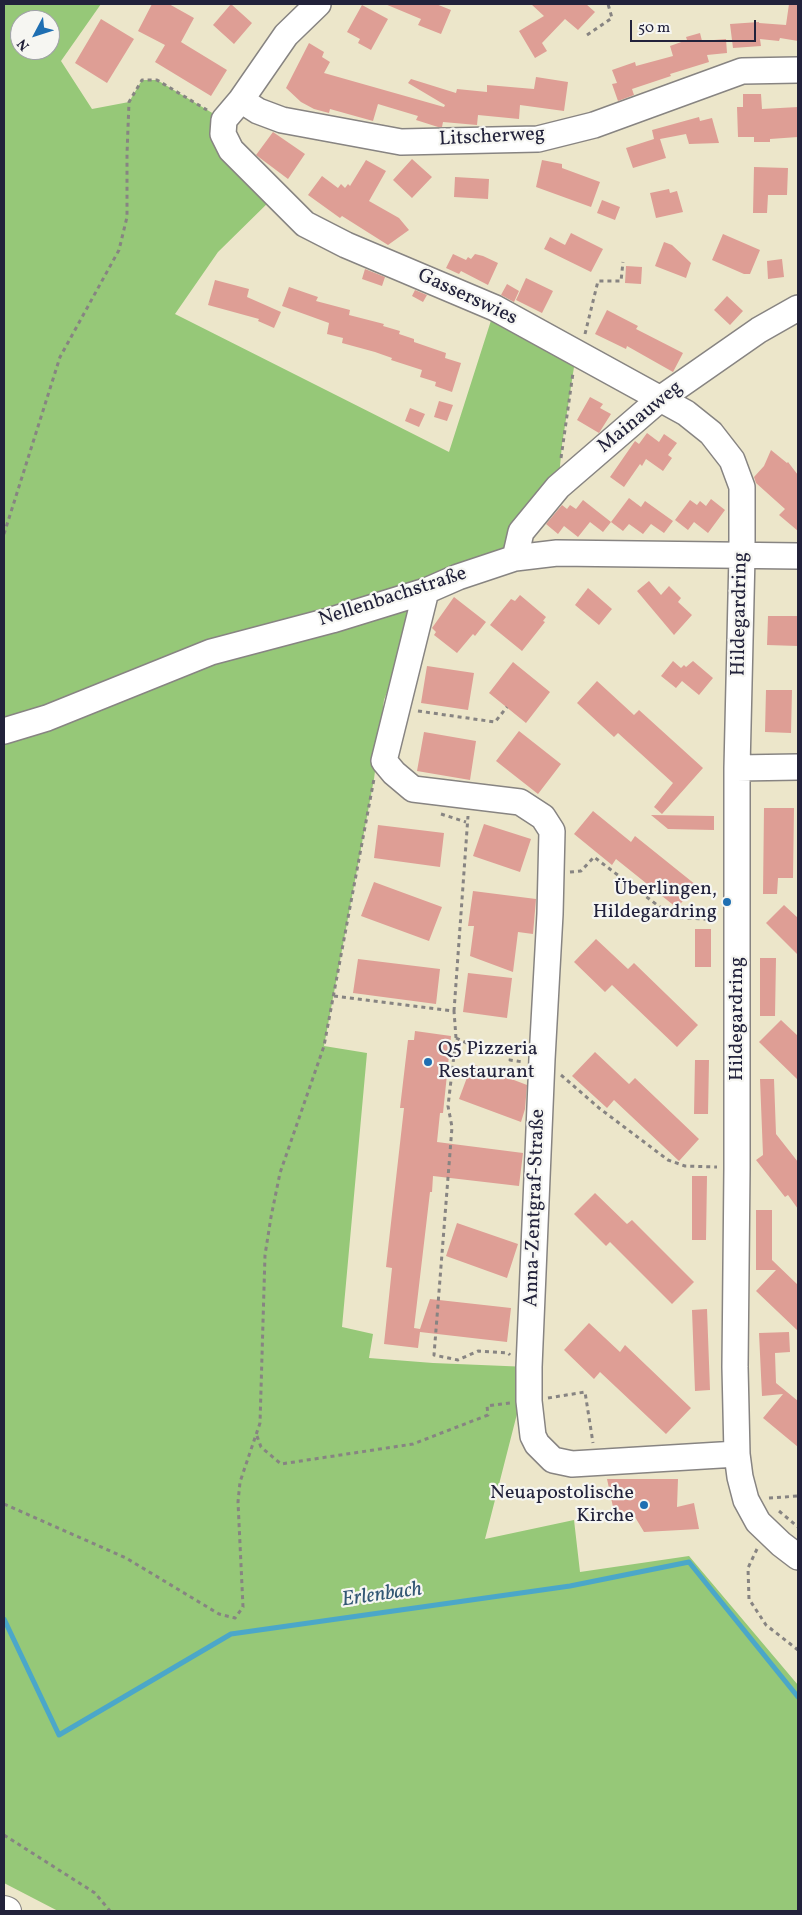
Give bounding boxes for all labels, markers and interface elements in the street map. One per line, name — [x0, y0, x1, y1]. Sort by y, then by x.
north arrow — [10, 10, 60, 60]
scale bar — [632, 10, 758, 42]
text: 50 m — [638, 18, 670, 39]
text: N — [13, 34, 34, 54]
street label: Litscherweg — [438, 123, 546, 153]
street label: Gasserswies — [413, 264, 521, 332]
street label: Mainauweg — [594, 377, 688, 459]
street label: Hildegardring — [728, 552, 754, 676]
street label: Nellenbachstraße — [316, 563, 470, 633]
place label: Überlingen, Hildegardring — [593, 878, 717, 925]
marker: Überlingen, Hildegardring — [721, 896, 733, 908]
street label: Hildegardring — [726, 957, 750, 1081]
place label: Q5 Pizzeria Restaurant — [438, 1038, 538, 1085]
marker: Q5 Pizzeria Restaurant — [422, 1056, 434, 1068]
street label: Anna-Zentgraf-Straße — [521, 1109, 551, 1307]
place label: Neuapostolische Kirche — [490, 1482, 634, 1529]
marker: Neuapostolische Kirche — [638, 1499, 650, 1511]
water label: Erlenbach — [340, 1578, 424, 1614]

